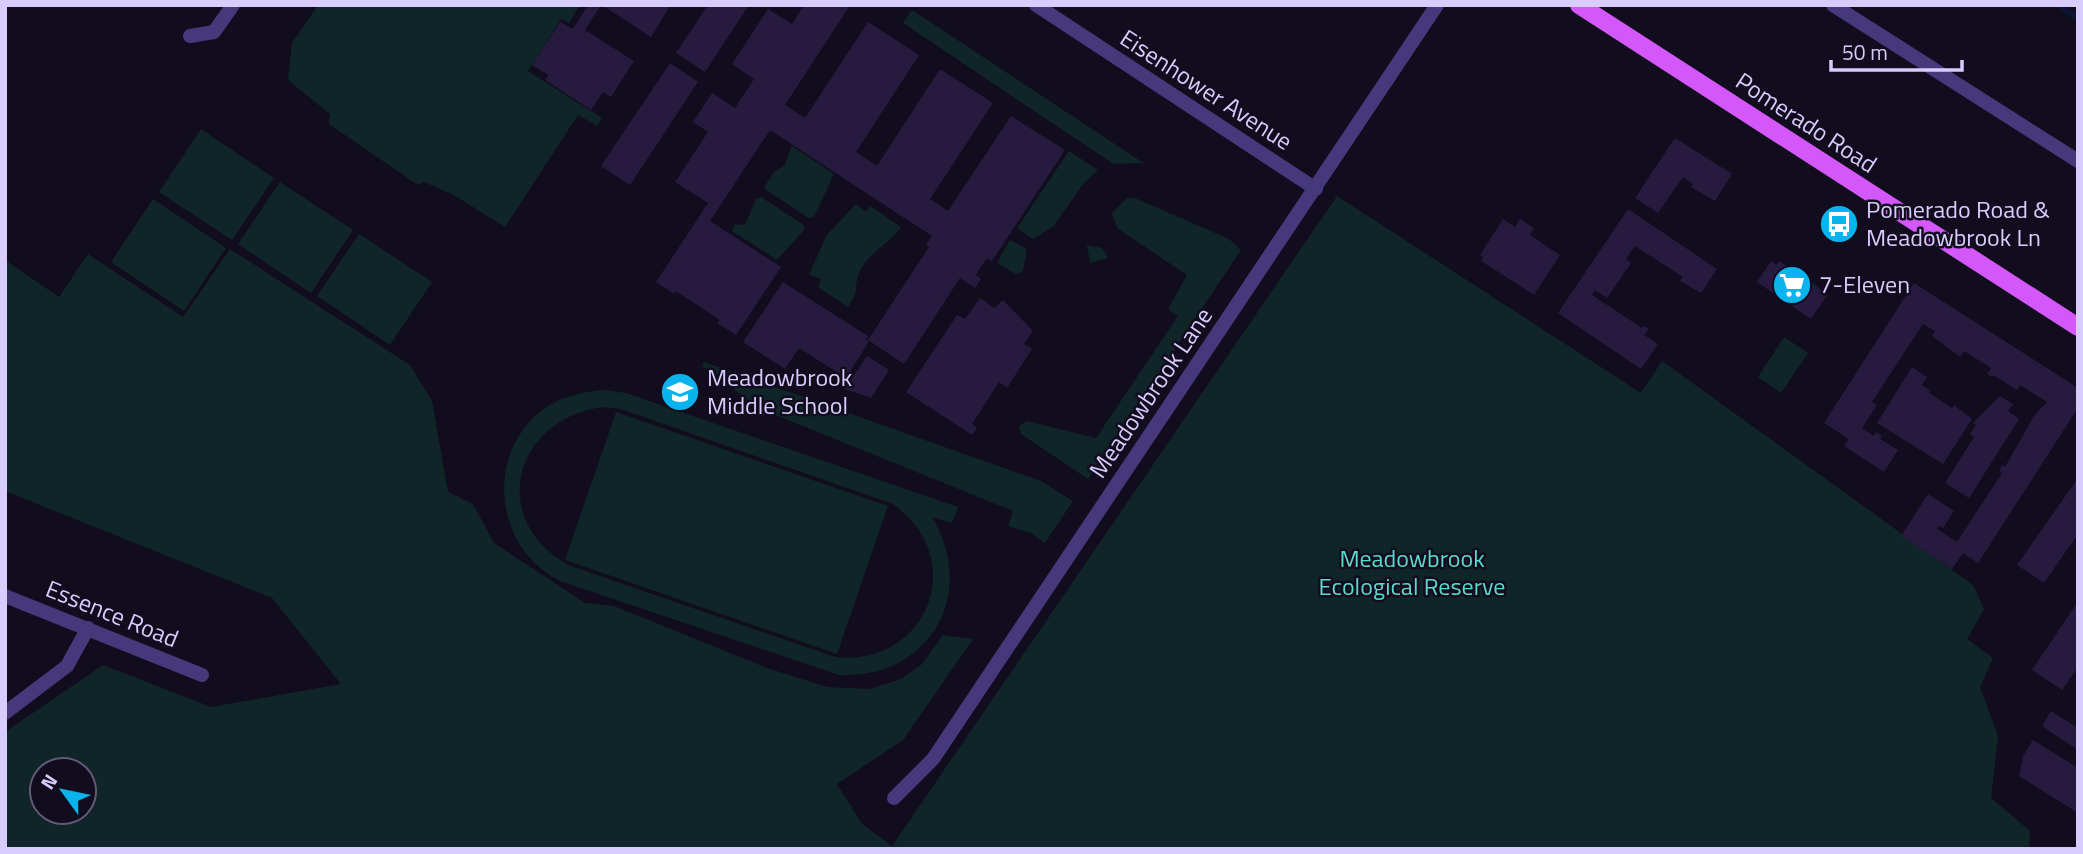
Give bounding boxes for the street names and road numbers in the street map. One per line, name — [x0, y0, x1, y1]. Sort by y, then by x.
street label: Eisenhower Avenue — [1113, 20, 1300, 158]
street label: Pomerado Road — [1729, 63, 1884, 181]
street label: Meadowbrook Lane — [1080, 300, 1221, 485]
street label: Essence Road — [41, 570, 184, 656]

